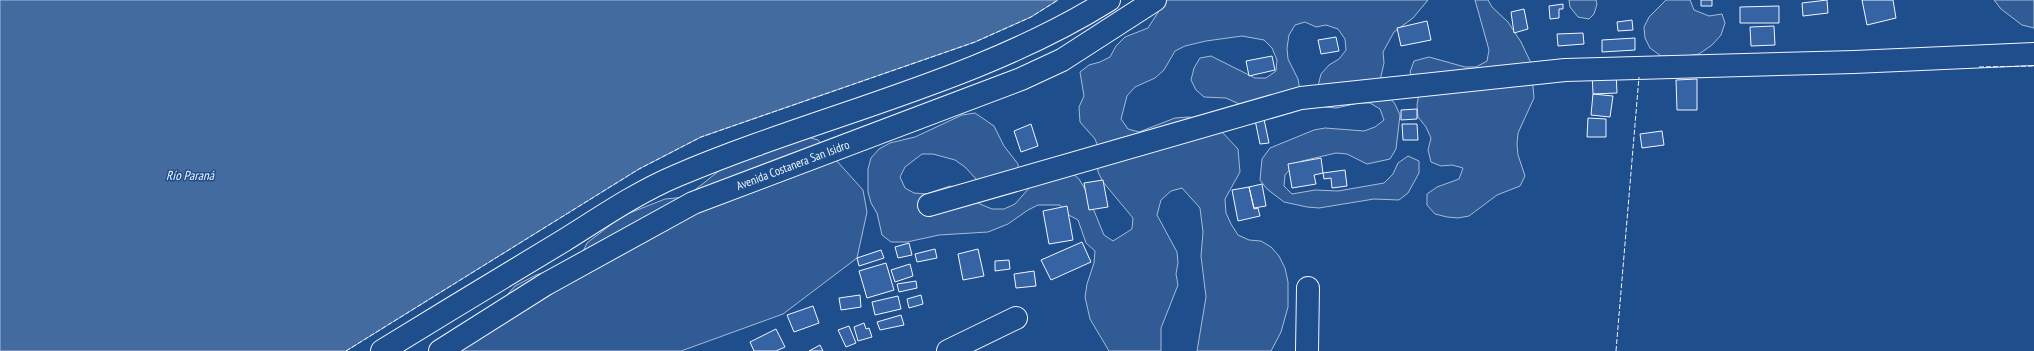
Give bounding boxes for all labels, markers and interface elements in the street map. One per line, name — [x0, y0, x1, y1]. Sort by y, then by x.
street label: Avenida Costanera San Isidro — [734, 137, 851, 193]
water label: Río Paraná — [166, 167, 215, 184]

